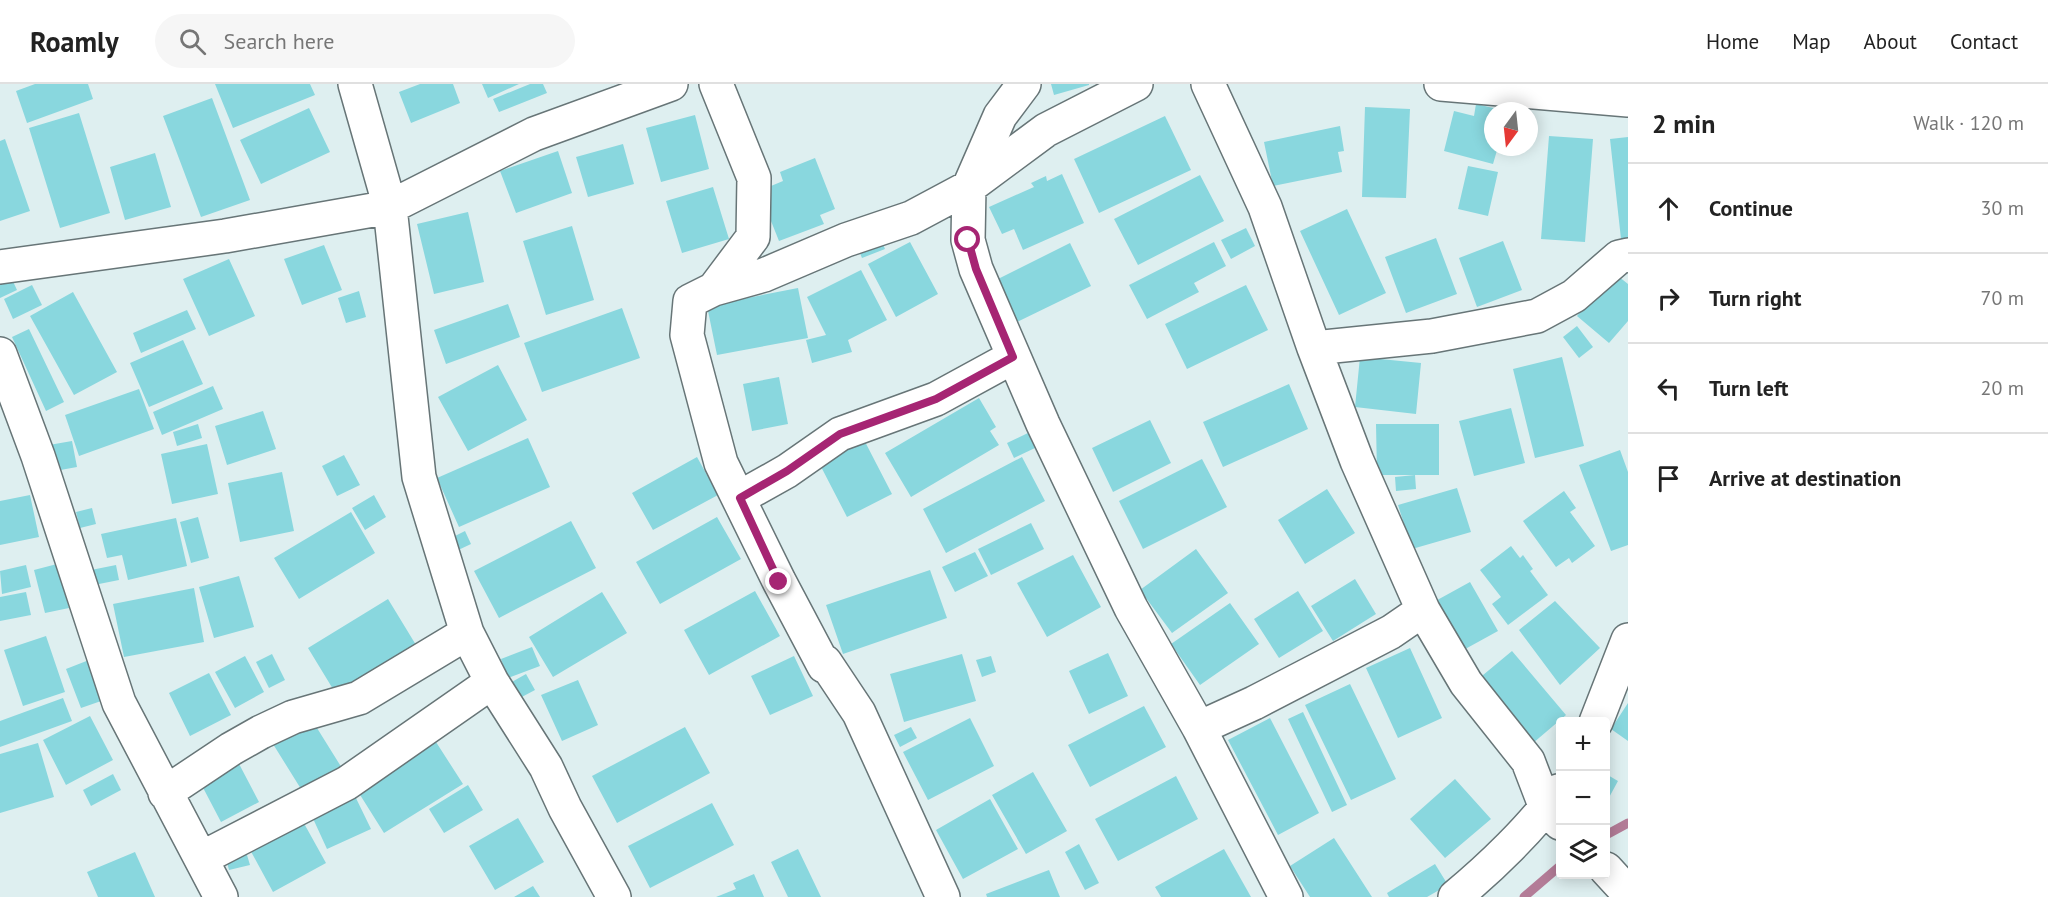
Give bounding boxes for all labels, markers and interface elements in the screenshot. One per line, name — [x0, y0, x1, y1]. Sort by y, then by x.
search box — [155, 14, 575, 68]
text: Roamly — [30, 23, 119, 60]
icon: search — [176, 25, 209, 58]
text: Search here — [224, 27, 335, 55]
text: Home — [1706, 28, 1759, 55]
text: Map — [1792, 28, 1831, 55]
text: About — [1864, 28, 1917, 55]
text: Contact — [1950, 28, 2018, 55]
north arrow — [1484, 102, 1538, 156]
text: 2 min — [1652, 107, 1715, 140]
text: Walk · 120 m — [1913, 110, 2024, 136]
icon: ahead — [1652, 192, 1685, 225]
text: Continue — [1709, 194, 1793, 222]
text: 30 m — [1981, 195, 2024, 221]
route start — [954, 226, 980, 252]
icon: right — [1652, 282, 1685, 315]
text: Turn right — [1709, 284, 1801, 312]
text: 70 m — [1981, 285, 2024, 311]
icon: left — [1652, 372, 1685, 405]
text: Turn left — [1709, 374, 1789, 402]
text: 20 m — [1981, 375, 2024, 401]
icon: arrive — [1652, 462, 1685, 495]
text: Arrive at destination — [1709, 464, 1901, 492]
route end — [765, 568, 791, 594]
map controls — [1556, 717, 1610, 879]
button: + — [1556, 717, 1610, 771]
button: − — [1556, 771, 1610, 825]
button: layers — [1556, 825, 1610, 879]

